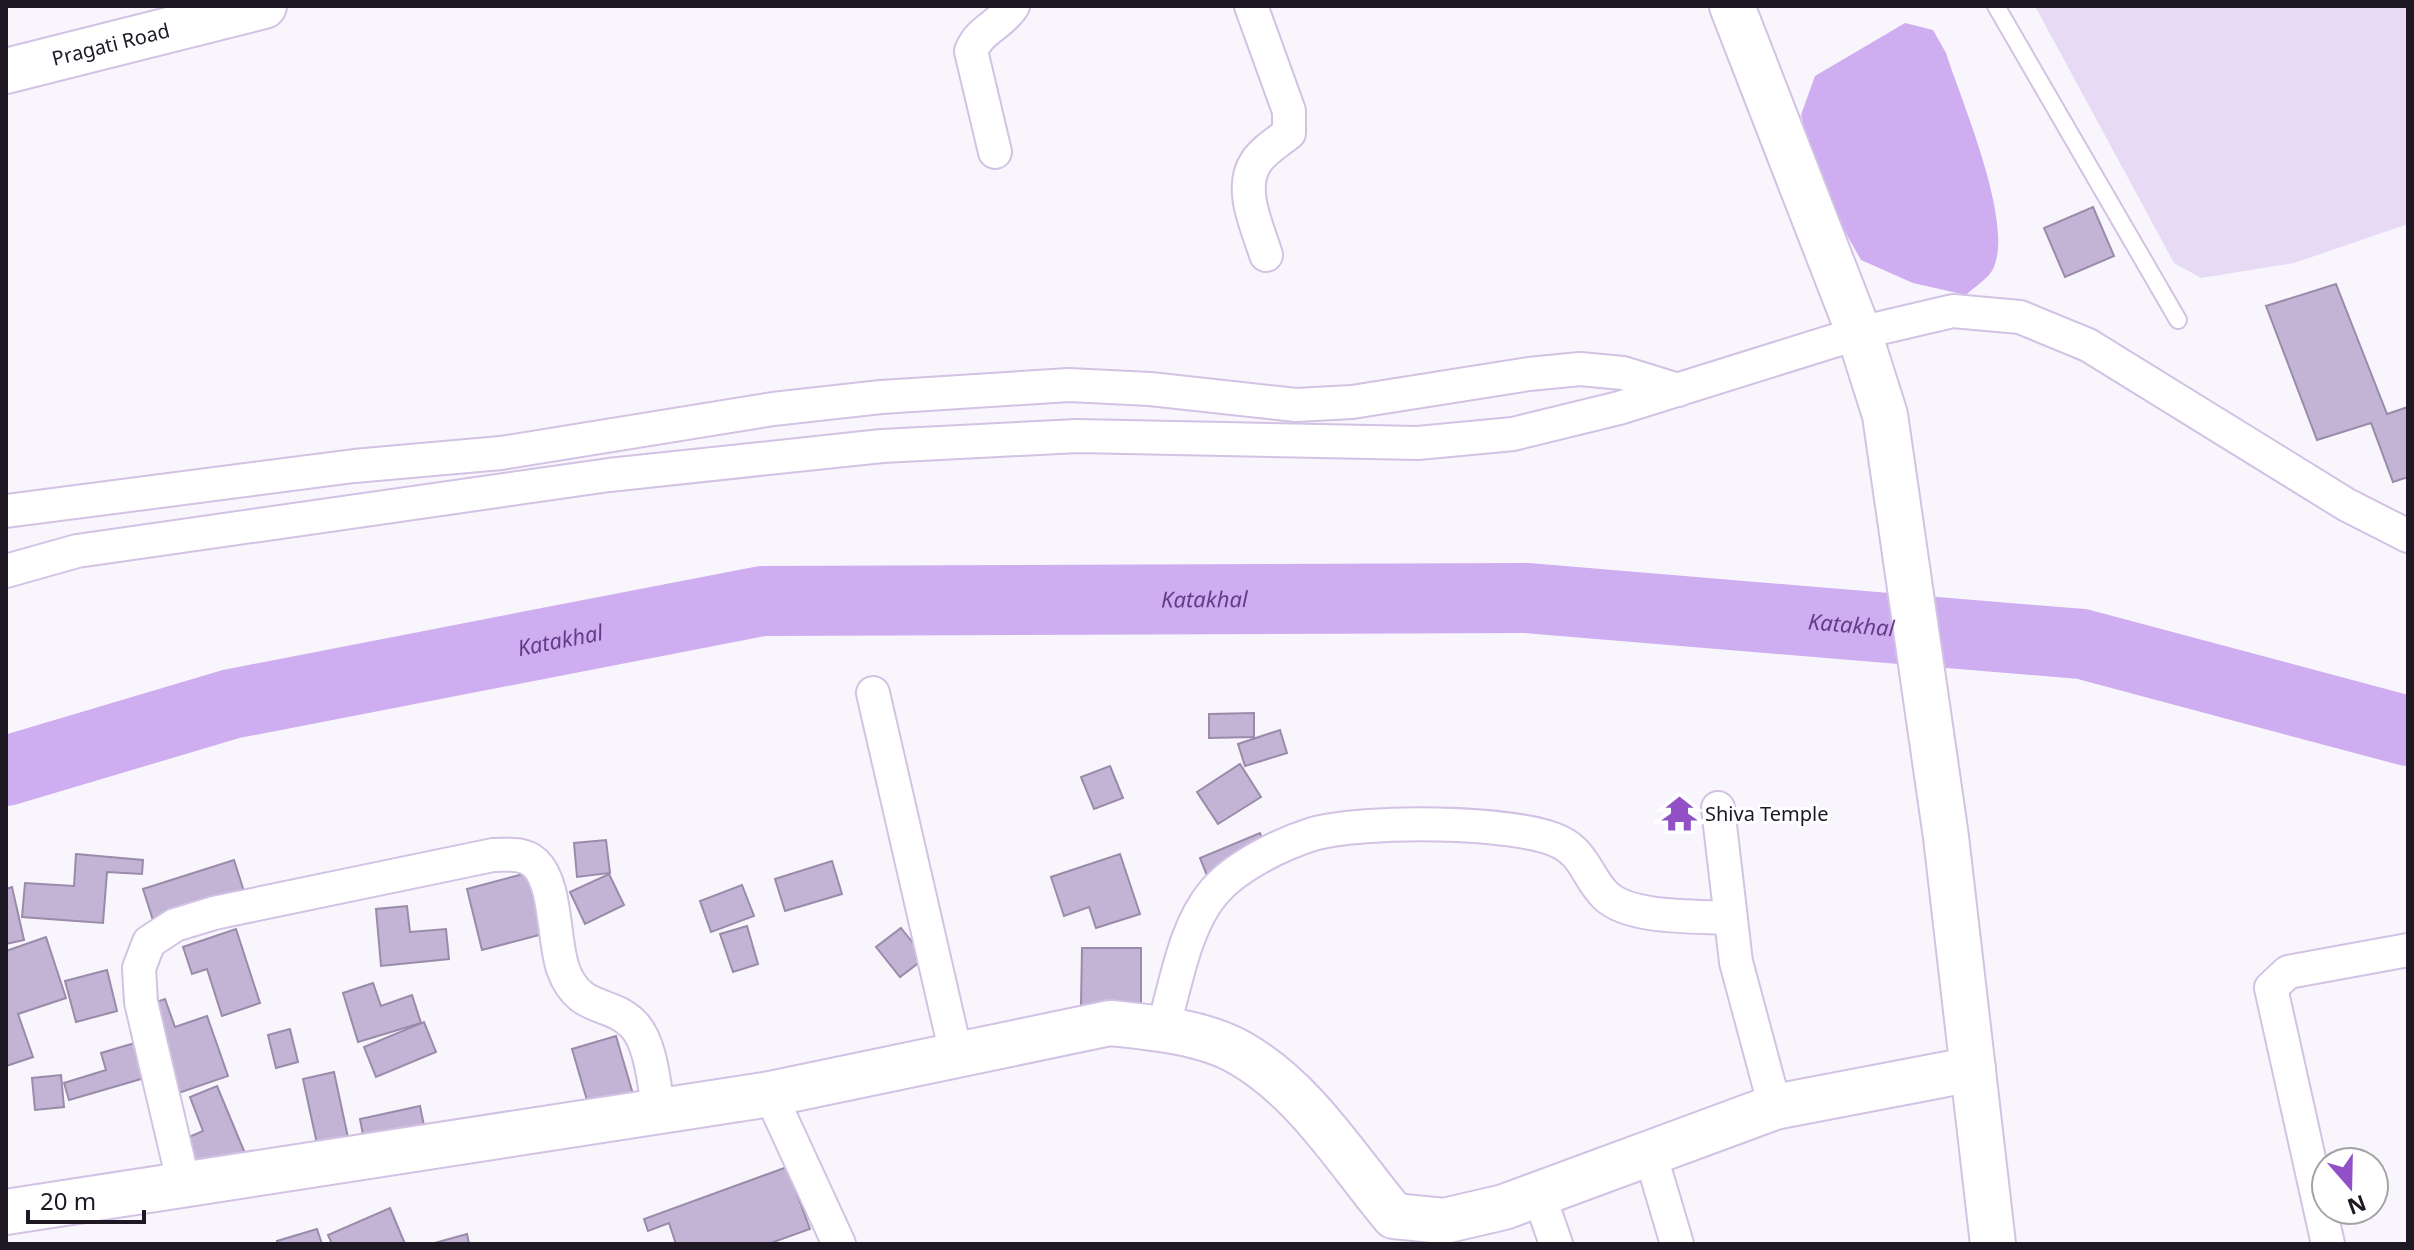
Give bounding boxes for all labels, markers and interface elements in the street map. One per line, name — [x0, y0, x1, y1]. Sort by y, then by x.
street label: Pragati Road — [49, 16, 172, 72]
water label: Katakhal — [1161, 583, 1249, 613]
water label: Katakhal — [1807, 605, 1897, 643]
water label: Katakhal — [515, 616, 607, 662]
temple icon: Shiva Temple — [1660, 795, 1698, 833]
place label: Shiva Temple — [1705, 800, 1829, 827]
north arrow — [2310, 1146, 2390, 1226]
scale bar — [28, 1174, 144, 1224]
text: 20 m — [40, 1184, 96, 1217]
text: N — [2344, 1189, 2371, 1223]

